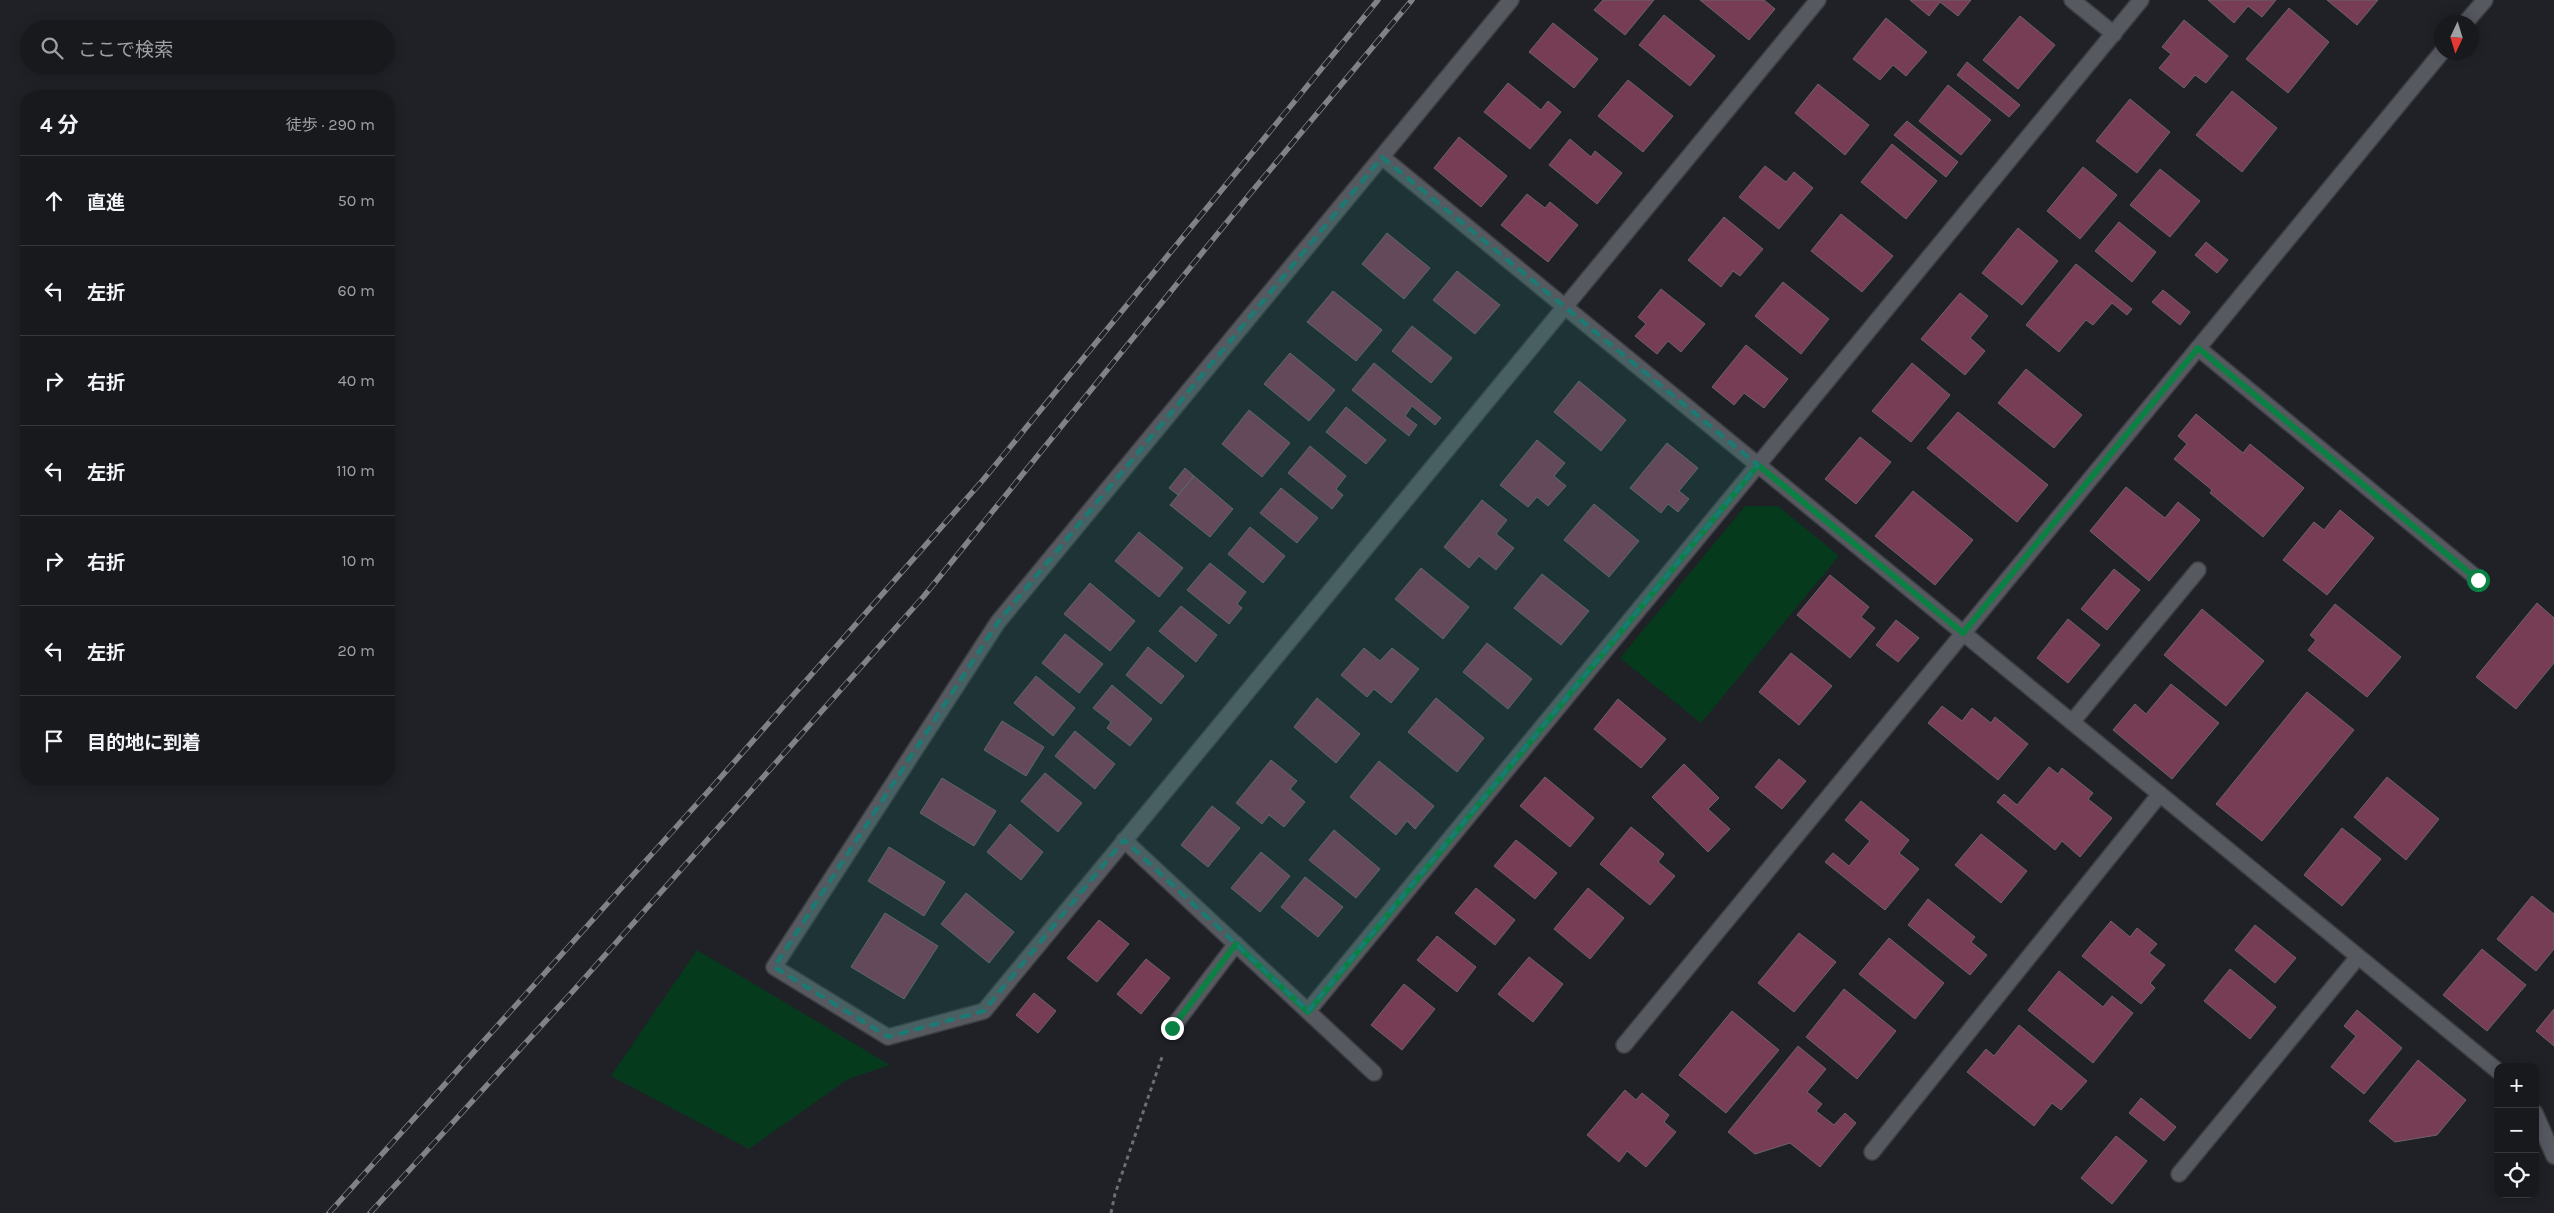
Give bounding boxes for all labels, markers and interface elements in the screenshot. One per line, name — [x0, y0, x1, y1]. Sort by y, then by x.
north arrow — [2434, 15, 2479, 60]
search box — [20, 20, 395, 75]
icon: search — [38, 34, 66, 62]
text: ここで検索 — [78, 39, 173, 61]
text: 4 分 — [40, 113, 79, 137]
text: 徒歩 · 290 m — [286, 115, 375, 134]
icon: ahead — [40, 187, 68, 215]
text: 50 m — [338, 191, 375, 210]
text: 直進 — [87, 192, 125, 214]
icon: left — [40, 277, 68, 305]
text: 60 m — [338, 281, 375, 300]
text: 左折 — [87, 282, 125, 304]
icon: right — [40, 367, 68, 395]
text: 40 m — [338, 371, 375, 390]
text: 右折 — [87, 372, 125, 394]
icon: left — [40, 457, 68, 485]
text: 110 m — [336, 461, 375, 480]
text: 左折 — [87, 462, 125, 484]
icon: right — [40, 547, 68, 575]
text: 10 m — [341, 551, 375, 570]
text: 右折 — [87, 552, 125, 574]
route start — [2467, 569, 2490, 592]
icon: left — [40, 637, 68, 665]
text: 20 m — [337, 641, 375, 660]
text: 左折 — [87, 642, 125, 664]
icon: arrive — [40, 727, 68, 755]
text: 目的地に到着 — [87, 732, 201, 754]
route end — [1161, 1017, 1184, 1040]
map controls — [2494, 1063, 2539, 1198]
button: + — [2494, 1063, 2539, 1108]
button: − — [2494, 1108, 2539, 1153]
button: locate — [2494, 1153, 2539, 1198]

